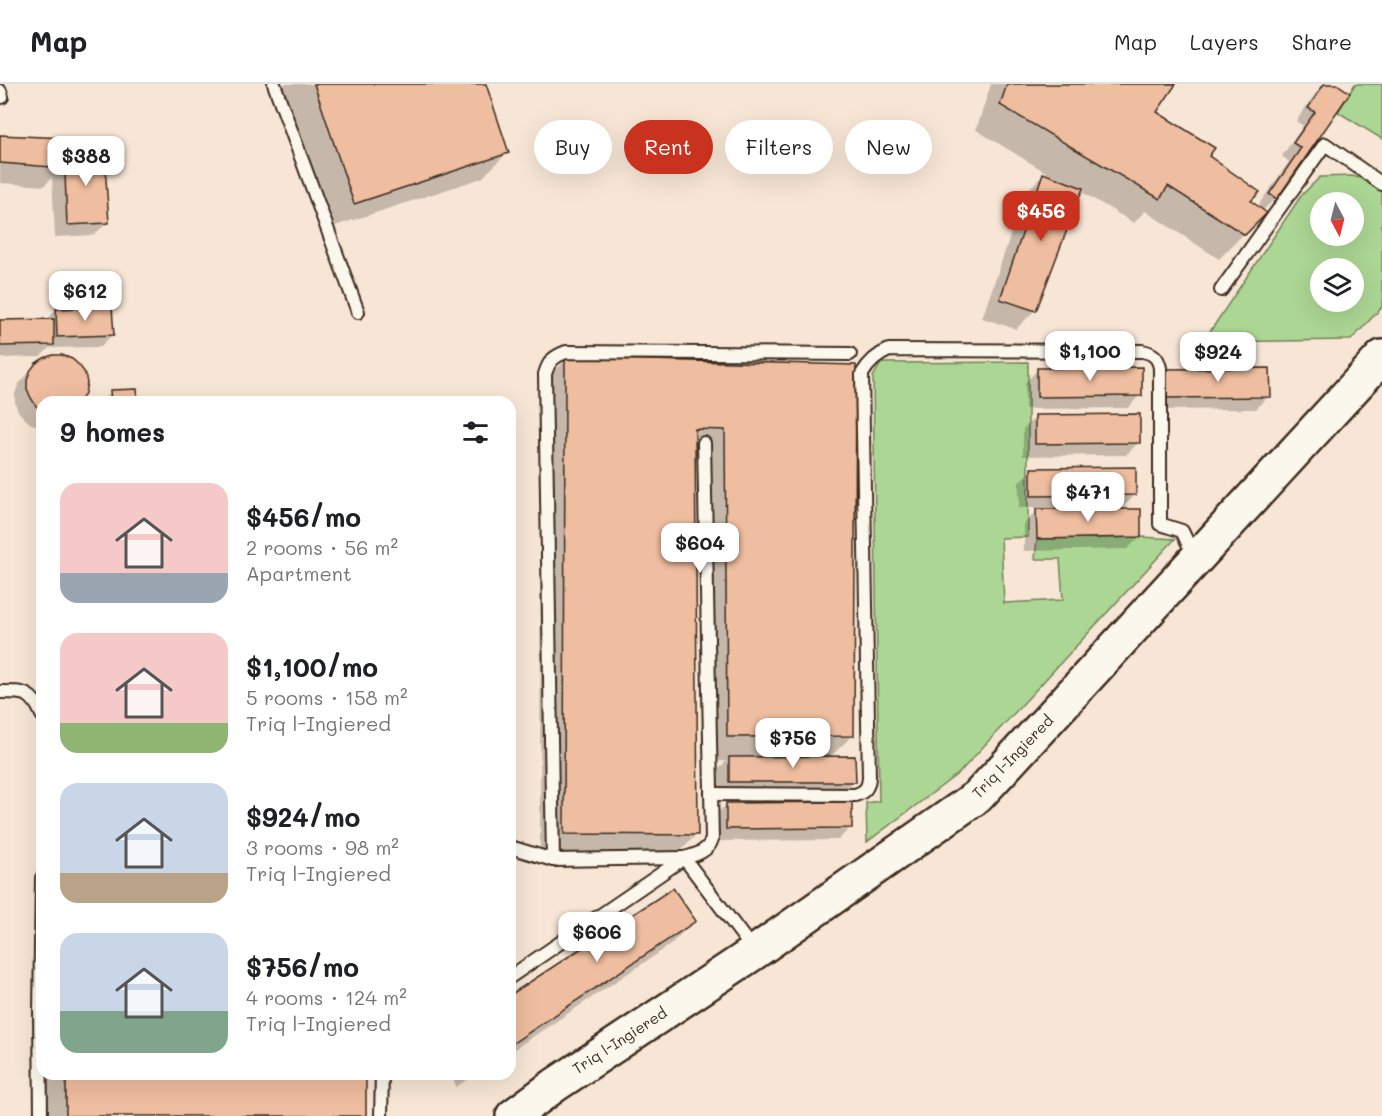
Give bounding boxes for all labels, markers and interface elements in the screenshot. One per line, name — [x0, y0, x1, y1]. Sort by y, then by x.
text: Map — [30, 23, 87, 59]
text: Map — [1114, 28, 1157, 55]
text: Layers — [1190, 28, 1259, 55]
text: Share — [1292, 28, 1352, 55]
chip: Buy — [534, 120, 612, 174]
chip: Rent — [624, 120, 713, 174]
chip: Filters — [725, 120, 833, 174]
chip: New — [845, 120, 932, 174]
pin: $388 — [50, 136, 122, 187]
text: $388 — [61, 142, 111, 168]
pin: $456 — [1005, 191, 1077, 242]
north arrow — [1310, 192, 1364, 246]
map controls — [1310, 192, 1364, 312]
text: $456 — [1017, 197, 1065, 223]
button: layers — [1310, 258, 1364, 312]
pin: $612 — [49, 271, 121, 322]
text: $612 — [63, 277, 107, 303]
pin: $1,100 — [1041, 331, 1139, 382]
pin: $924 — [1182, 332, 1254, 383]
text: $1,100 — [1059, 337, 1121, 363]
text: $924 — [1194, 338, 1242, 364]
text: 9 homes — [60, 415, 165, 449]
icon: filters — [459, 416, 492, 449]
pin: $471 — [1052, 472, 1124, 523]
text: $471 — [1065, 478, 1111, 504]
text: $456/mo — [246, 500, 361, 534]
icon: home — [108, 507, 180, 579]
pin: $604 — [664, 523, 736, 574]
text: $604 — [675, 529, 725, 555]
text: 2 rooms · 56 m² — [246, 534, 398, 560]
text: Apartment — [246, 560, 352, 586]
text: $1,100/mo — [246, 650, 378, 684]
icon: home — [108, 657, 180, 729]
text: 5 rooms · 158 m² — [246, 684, 408, 710]
text: Triq l-Ingiered — [246, 710, 391, 736]
street label: Triq l-Ingiered — [967, 710, 1057, 802]
pin: $756 — [757, 718, 829, 769]
text: $756 — [769, 724, 817, 750]
text: $924/mo — [246, 800, 360, 834]
icon: home — [108, 807, 180, 879]
text: 3 rooms · 98 m² — [246, 834, 399, 860]
text: Triq l-Ingiered — [246, 860, 391, 886]
pin: $606 — [561, 912, 633, 963]
text: $606 — [572, 918, 622, 944]
text: $756/mo — [246, 950, 359, 984]
icon: home — [108, 957, 180, 1029]
text: 4 rooms · 124 m² — [246, 984, 407, 1010]
street label: Triq l-Ingiered — [568, 1002, 671, 1078]
text: Triq l-Ingiered — [246, 1010, 391, 1036]

